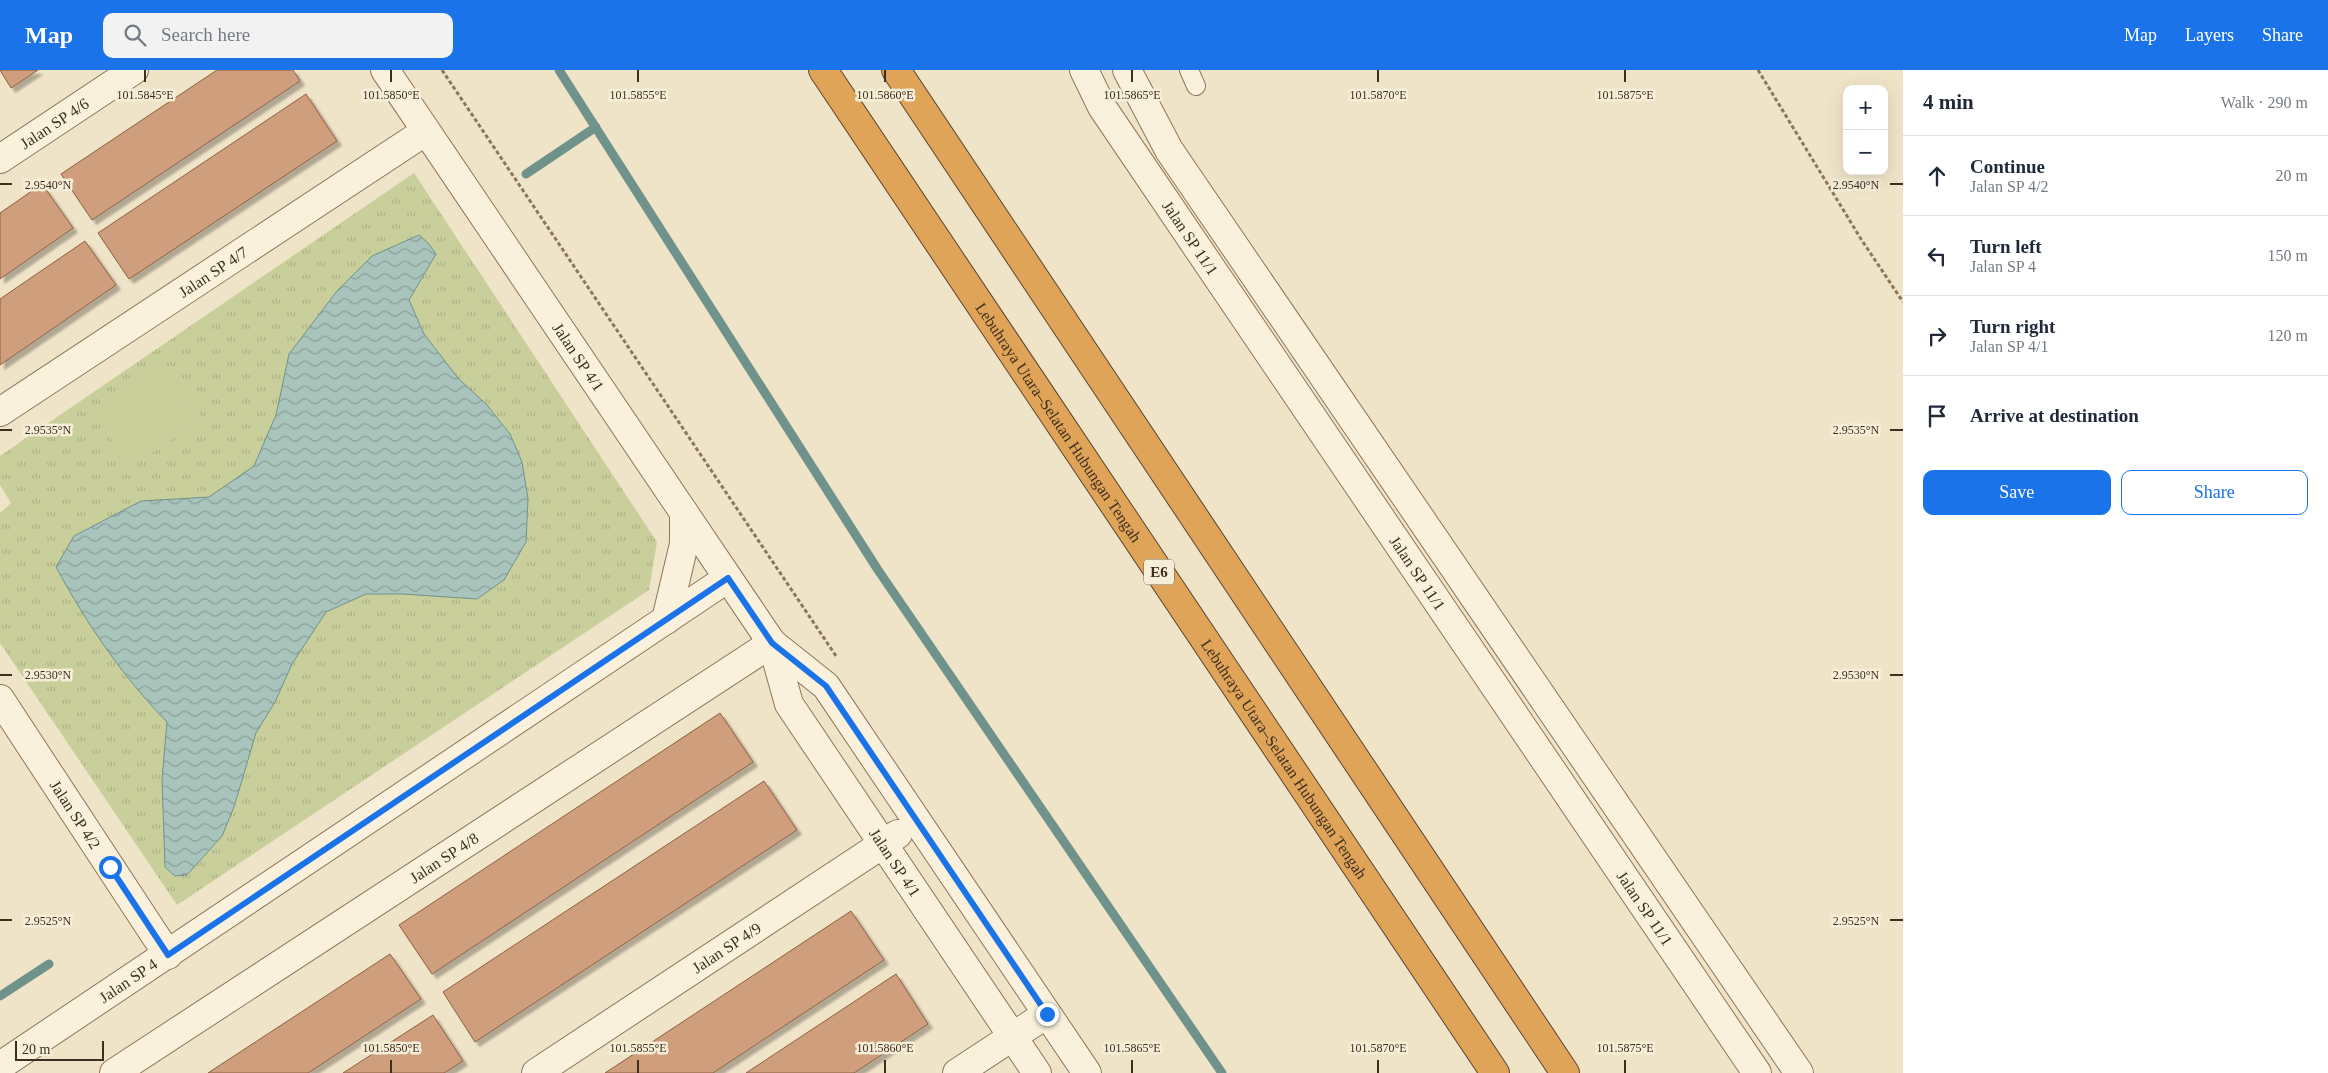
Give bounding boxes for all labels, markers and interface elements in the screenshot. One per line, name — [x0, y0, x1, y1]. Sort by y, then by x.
search box — [103, 13, 453, 58]
icon: search — [121, 21, 149, 49]
text: Map — [25, 22, 73, 48]
text: Search here — [161, 24, 250, 45]
text: Map — [2124, 25, 2157, 45]
text: Layers — [2185, 25, 2234, 45]
text: Share — [2262, 25, 2303, 45]
map controls — [1843, 85, 1888, 175]
button: + — [1843, 85, 1888, 130]
text: 101.5845°E — [116, 88, 174, 102]
text: 101.5850°E — [362, 88, 420, 102]
text: 101.5855°E — [609, 88, 667, 102]
text: 101.5860°E — [856, 88, 914, 102]
text: 101.5865°E — [1103, 88, 1161, 102]
text: 101.5870°E — [1349, 88, 1407, 102]
text: 101.5875°E — [1596, 88, 1654, 102]
text: 4 min — [1923, 90, 1974, 114]
text: Walk · 290 m — [2221, 94, 2308, 111]
street label: Jalan SP 4/6 — [17, 95, 92, 152]
button: − — [1843, 130, 1888, 175]
text: Continue — [1970, 156, 2045, 177]
icon: ahead — [1923, 162, 1951, 190]
text: 20 m — [2276, 167, 2308, 184]
text: 2.9540°N — [25, 178, 72, 192]
text: 2.9540°N — [1833, 178, 1880, 192]
text: Jalan SP 4/2 — [1970, 178, 2049, 195]
street label: Jalan SP 11/1 — [1159, 198, 1221, 278]
text: Turn left — [1970, 236, 2042, 257]
icon: left — [1923, 242, 1951, 270]
street label: Jalan SP 4/7 — [176, 243, 251, 301]
text: 150 m — [2268, 247, 2308, 264]
text: Jalan SP 4 — [1970, 258, 2036, 275]
street label: Lebuhraya Utara–Selatan Hubungan Tengah — [972, 300, 1145, 545]
text: Turn right — [1970, 316, 2055, 337]
street label: Jalan SP 4/1 — [549, 320, 607, 394]
icon: right — [1923, 322, 1951, 350]
text: 120 m — [2268, 327, 2308, 344]
text: Jalan SP 4/1 — [1970, 338, 2049, 355]
icon: arrive — [1923, 402, 1951, 430]
text: Arrive at destination — [1970, 405, 2139, 426]
text: 2.9535°N — [25, 423, 72, 437]
text: 2.9535°N — [1833, 423, 1880, 437]
button: Save — [1923, 470, 2111, 515]
button: Share — [2121, 470, 2308, 515]
street label: Jalan SP 11/1 — [1386, 533, 1449, 613]
road number: E6 — [1144, 560, 1174, 584]
street label: Lebuhraya Utara–Selatan Hubungan Tengah — [1198, 636, 1370, 882]
text: 2.9530°N — [25, 668, 72, 682]
text: 2.9530°N — [1833, 668, 1880, 682]
street label: Jalan SP 4/2 — [47, 777, 104, 852]
street label: Jalan SP 4/1 — [866, 825, 924, 900]
street label: Jalan SP 4/8 — [407, 829, 482, 886]
route start — [99, 856, 122, 879]
street label: Jalan SP 11/1 — [1614, 868, 1676, 949]
text: 2.9525°N — [25, 914, 72, 928]
text: 2.9525°N — [1833, 914, 1880, 928]
street label: Jalan SP 4/9 — [689, 919, 764, 977]
street label: Jalan SP 4 — [96, 955, 160, 1006]
route end — [1036, 1003, 1059, 1026]
scale bar — [15, 1038, 104, 1061]
text: 101.5850°E — [362, 1041, 420, 1055]
text: 101.5855°E — [609, 1041, 667, 1055]
text: 101.5860°E — [856, 1041, 914, 1055]
text: 101.5865°E — [1103, 1041, 1161, 1055]
text: 101.5870°E — [1349, 1041, 1407, 1055]
text: 101.5875°E — [1596, 1041, 1654, 1055]
text: 20 m — [22, 1042, 50, 1057]

